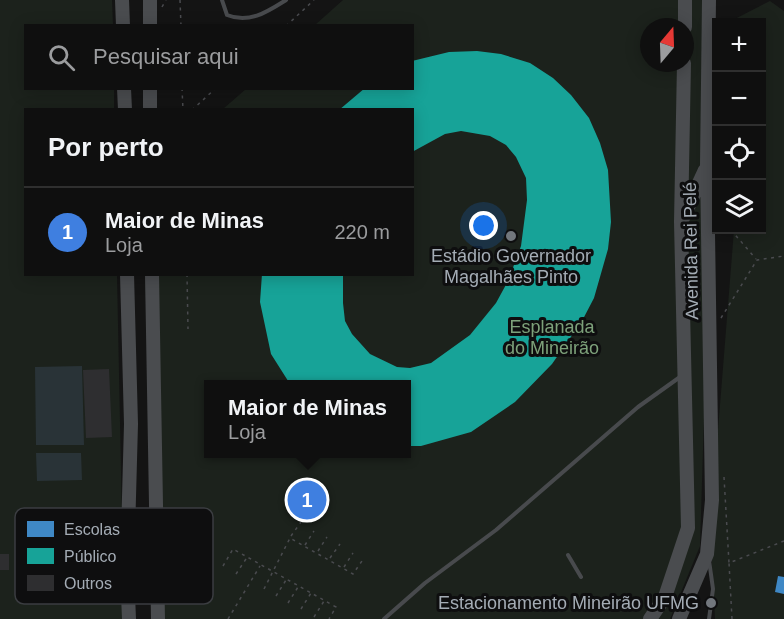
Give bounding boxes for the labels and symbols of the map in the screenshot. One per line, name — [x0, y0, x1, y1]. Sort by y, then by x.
north arrow — [640, 18, 694, 72]
street label: Avenida Rei Pelé — [680, 182, 702, 320]
your location — [469, 211, 498, 240]
marker: Estádio Governador Magalhães Pinto — [504, 229, 518, 243]
place label: Estádio Governador Magalhães Pinto — [431, 246, 591, 287]
park label: Esplanada do Mineirão — [505, 317, 599, 358]
pin: 1 — [288, 478, 326, 522]
legend — [15, 508, 213, 604]
text: Escolas — [64, 521, 120, 538]
text: Público — [64, 548, 117, 565]
text: Outros — [64, 575, 112, 592]
place label: Estacionamento Mineirão UFMG — [438, 593, 699, 613]
marker: Estacionamento Mineirão UFMG — [704, 596, 718, 610]

